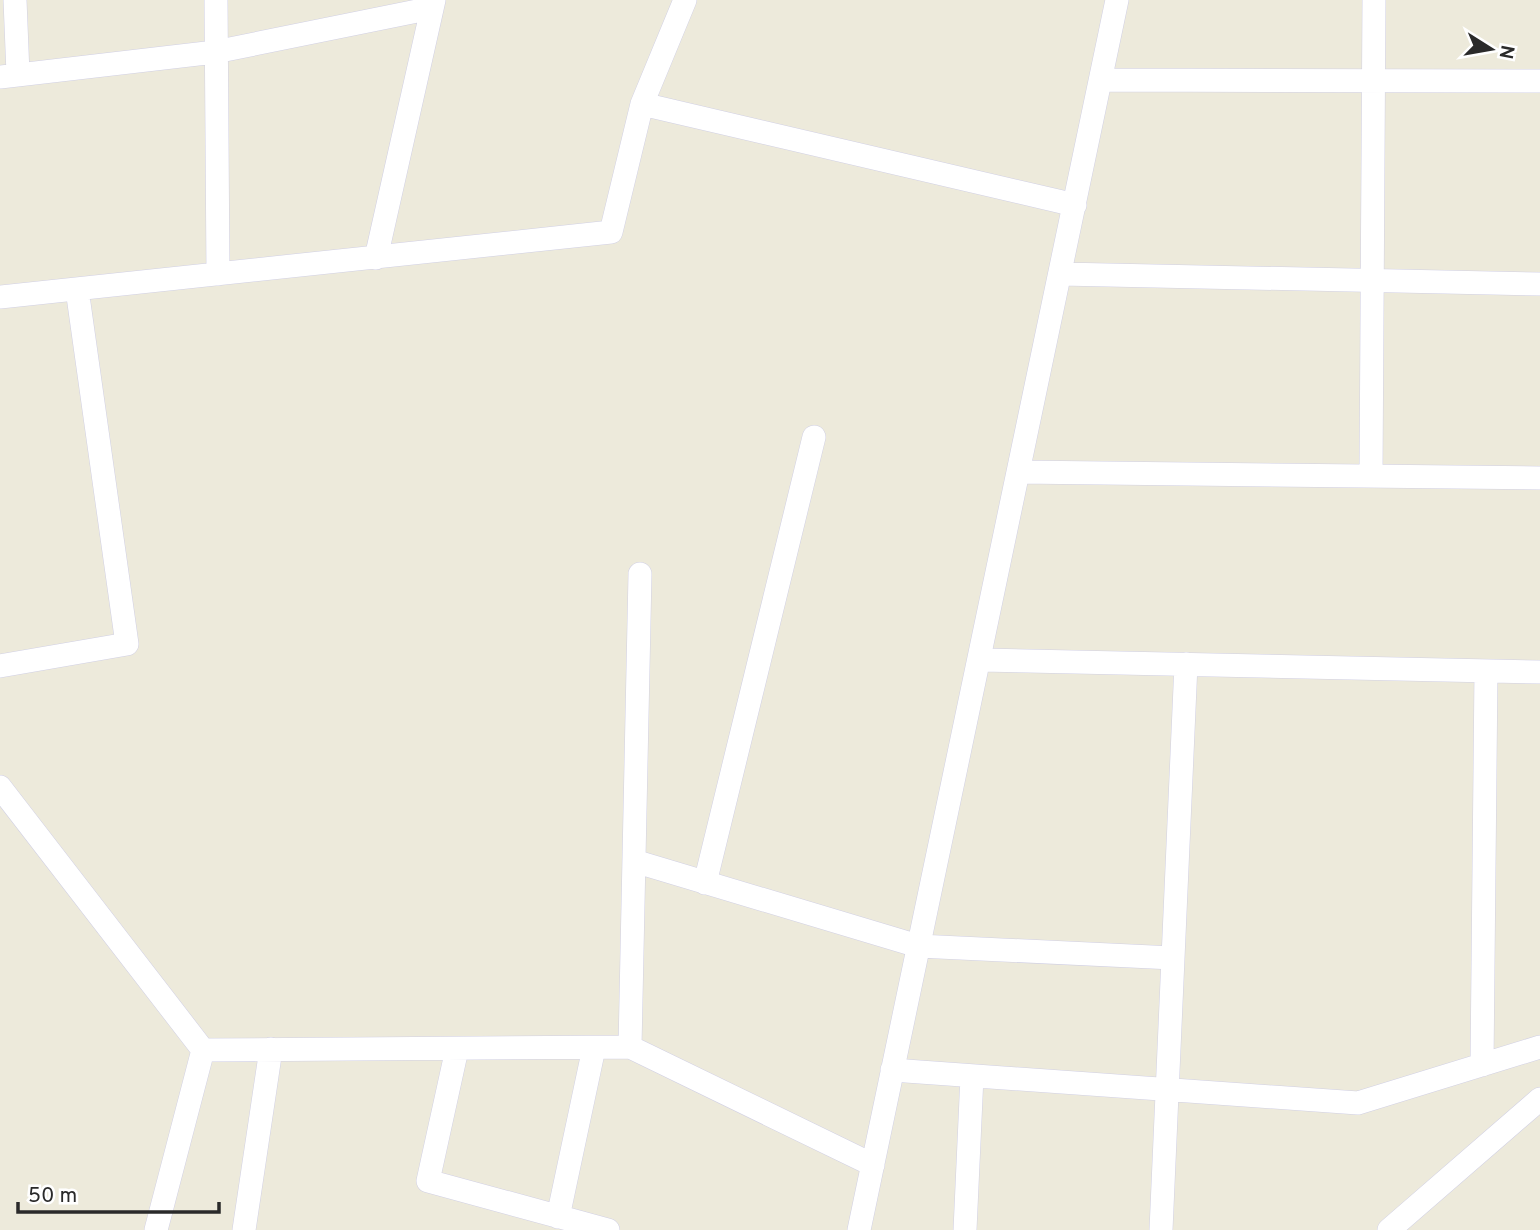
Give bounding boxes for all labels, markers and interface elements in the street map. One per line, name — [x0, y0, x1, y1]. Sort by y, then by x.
north arrow — [1456, 14, 1526, 84]
text: N — [1493, 43, 1519, 61]
scale bar — [18, 1170, 219, 1214]
text: 50 m — [28, 1183, 77, 1210]

